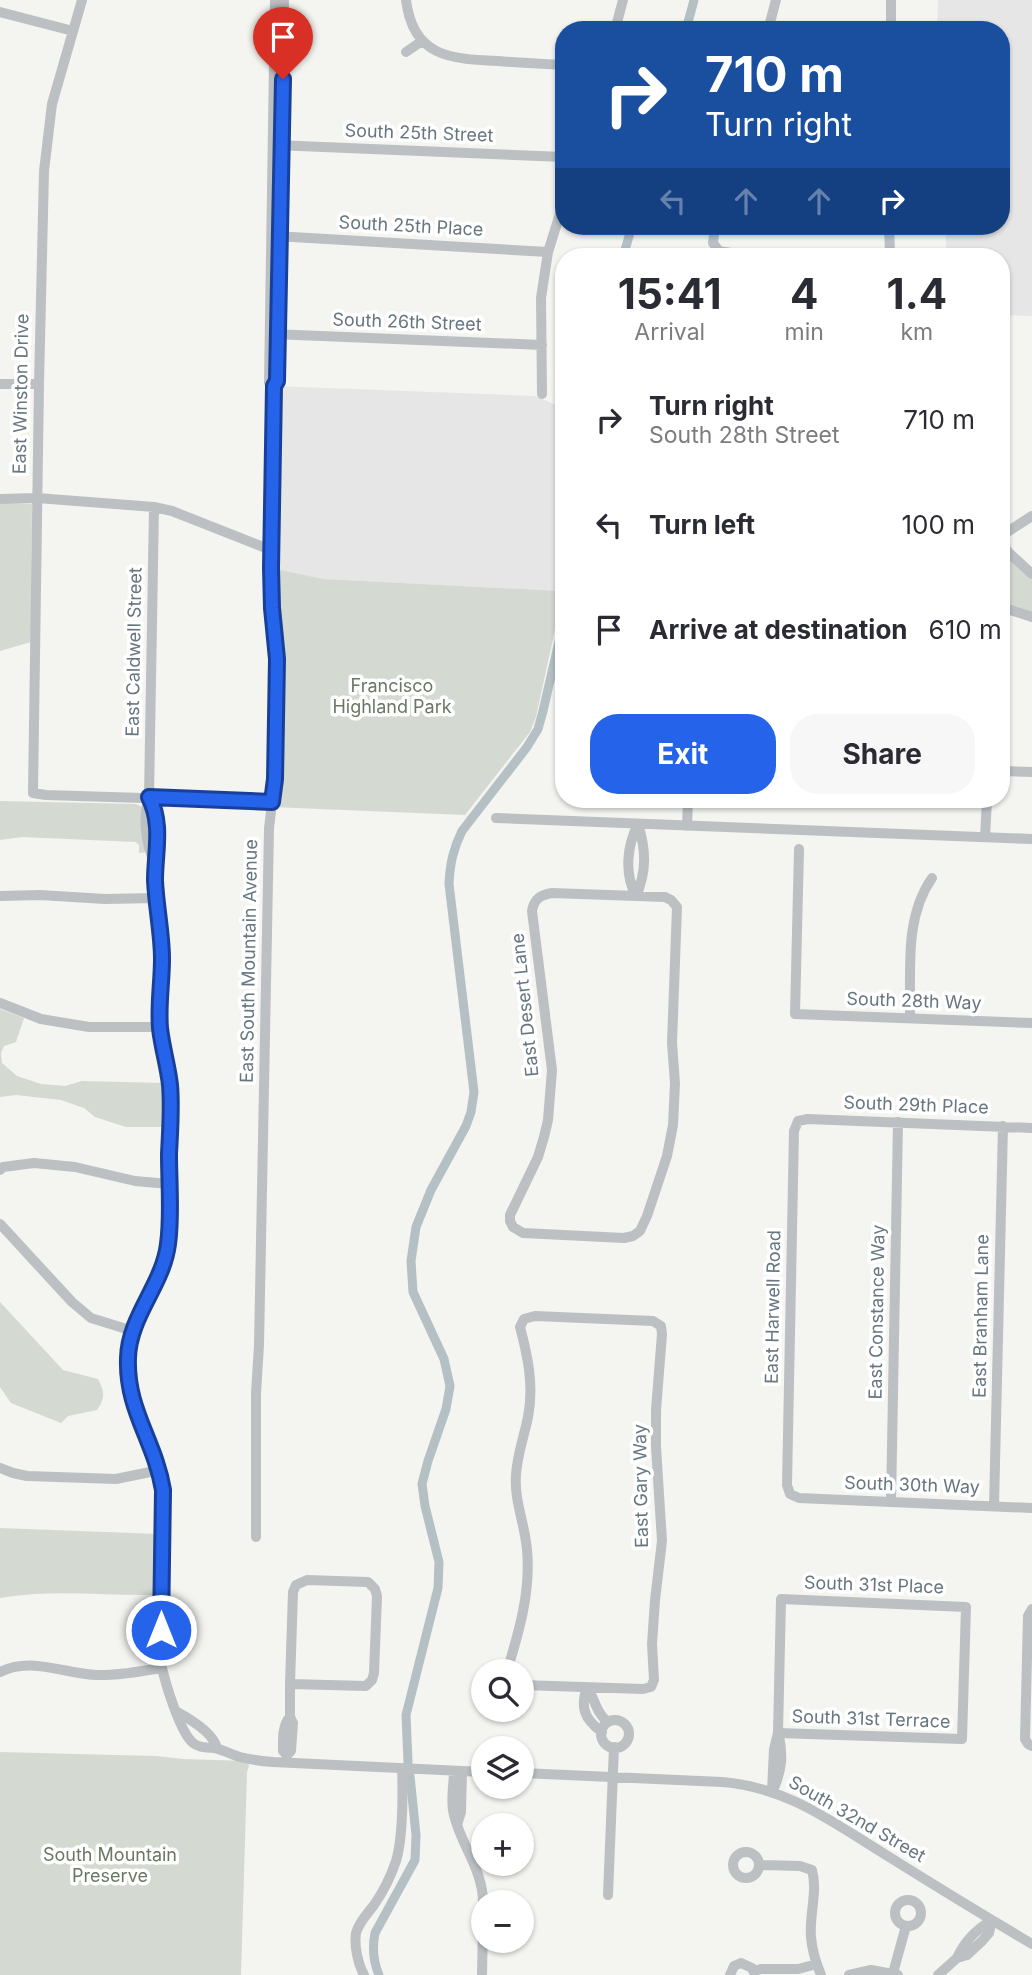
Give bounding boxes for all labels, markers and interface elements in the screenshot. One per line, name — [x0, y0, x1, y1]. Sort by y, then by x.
pin — [253, 7, 313, 79]
icon: arrive — [264, 18, 302, 56]
text: 710 m — [705, 45, 844, 104]
icon: right — [590, 49, 681, 140]
text: Turn right — [705, 105, 852, 144]
street label: South 25th Street — [344, 119, 494, 146]
icon: left — [654, 182, 692, 220]
icon: ahead — [727, 182, 765, 220]
icon: ahead — [800, 182, 838, 220]
icon: right — [873, 182, 911, 220]
street label: South 25th Place — [338, 211, 484, 240]
text: 15:41 — [618, 268, 722, 319]
text: 4 — [790, 268, 818, 319]
text: 1.4 — [887, 268, 947, 319]
street label: South 26th Street — [332, 308, 482, 335]
street label: East Winston Drive — [9, 314, 32, 474]
text: Arrival — [634, 318, 705, 346]
text: min — [785, 318, 824, 346]
text: km — [900, 318, 933, 346]
text: Turn right — [649, 390, 774, 421]
icon: right — [590, 401, 628, 439]
text: 710 m — [903, 404, 975, 435]
text: South 28th Street — [649, 421, 840, 449]
icon: left — [590, 506, 628, 544]
text: Turn left — [649, 509, 755, 540]
text: 100 m — [902, 509, 975, 540]
street label: East Caldwell Street — [122, 567, 145, 737]
icon: arrive — [590, 611, 628, 649]
text: Arrive at destination — [649, 614, 908, 645]
text: 610 m — [929, 614, 1002, 645]
park label: Francisco Highland Park — [332, 675, 452, 717]
button: Exit — [590, 714, 776, 794]
button: Share — [790, 714, 975, 794]
street label: East South Mountain Avenue — [236, 839, 261, 1083]
street label: East Desert Lane — [507, 932, 542, 1078]
street label: South 28th Way — [846, 988, 982, 1013]
street label: South 29th Place — [843, 1091, 989, 1118]
street label: East Constance Way — [864, 1224, 889, 1400]
street label: East Harwell Road — [761, 1230, 784, 1384]
street label: East Branham Lane — [969, 1234, 992, 1398]
street label: East Gary Way — [629, 1424, 652, 1548]
street label: South 30th Way — [844, 1472, 980, 1497]
street label: South 31st Place — [804, 1572, 944, 1597]
position arrow — [124, 1593, 198, 1667]
map controls — [471, 1659, 534, 1953]
button: search — [471, 1659, 534, 1722]
street label: South 31st Terrace — [791, 1705, 951, 1732]
button: layers — [471, 1736, 534, 1799]
street label: South 32nd Street — [785, 1771, 929, 1866]
button: + — [471, 1813, 534, 1876]
park label: South Mountain Preserve — [43, 1844, 177, 1886]
button: − — [471, 1890, 534, 1953]

